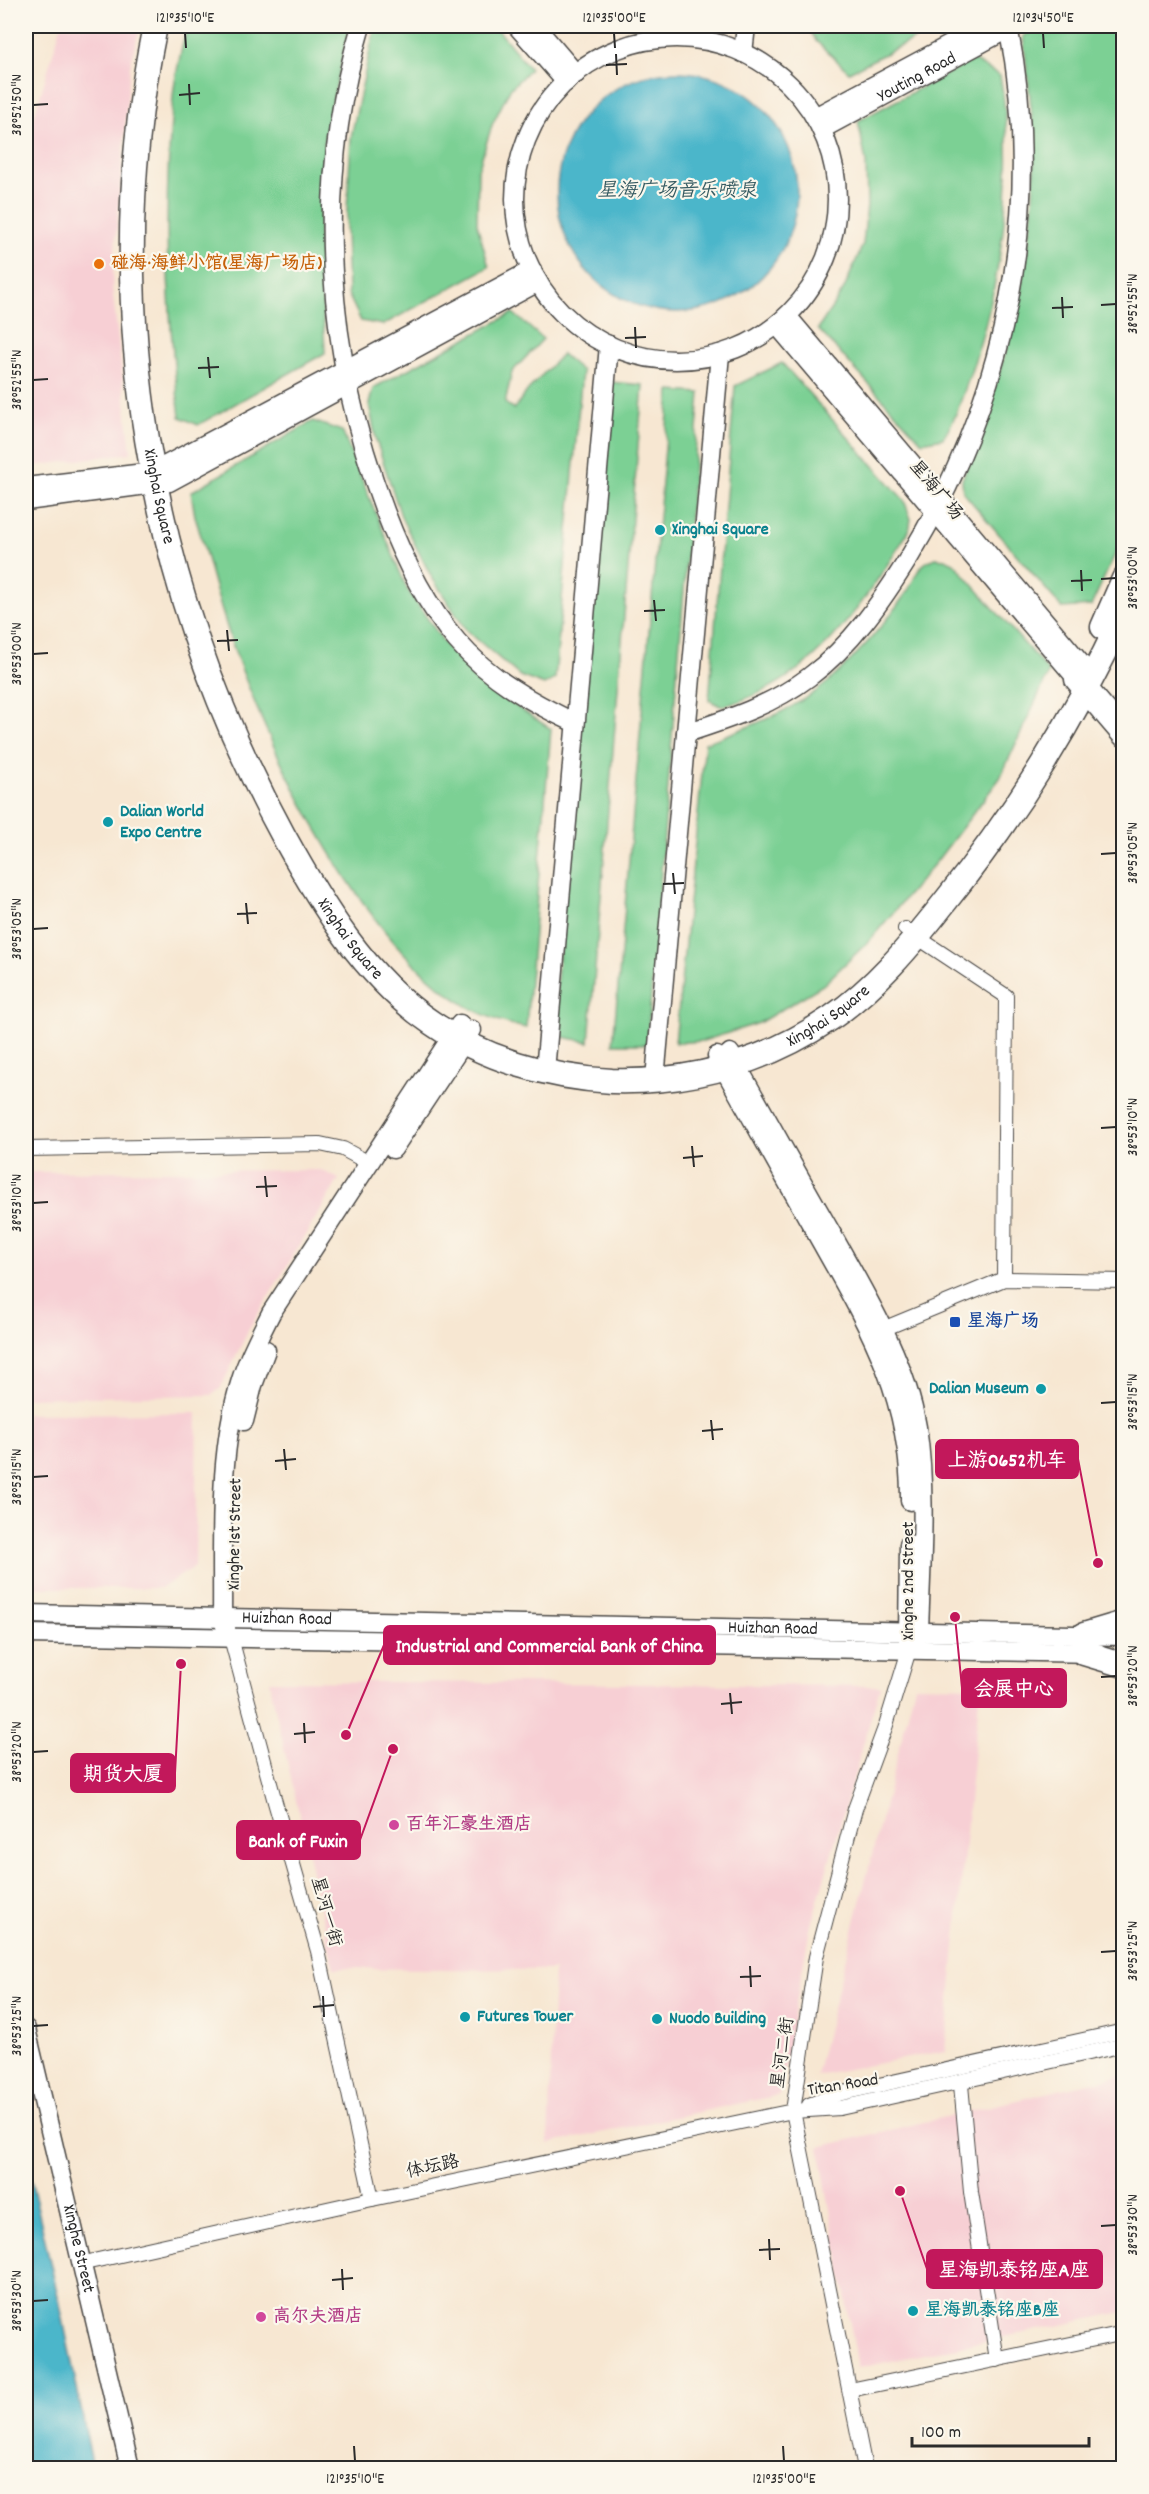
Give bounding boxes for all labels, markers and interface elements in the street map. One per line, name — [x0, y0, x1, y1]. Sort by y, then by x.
text: 121°35'10"E — [156, 8, 214, 30]
text: 121°35'00"E — [582, 8, 646, 30]
text: 121°34'50"E — [1012, 8, 1074, 30]
street label: Youting Road — [873, 46, 961, 109]
text: 38°52'50"N — [7, 74, 29, 136]
water label: 星海广场音乐喷泉 — [597, 178, 757, 206]
place label: 碰海·海鲜小馆(星海广场店) — [111, 252, 323, 277]
marker: 碰海·海鲜小馆(星海广场店) — [92, 257, 106, 271]
text: 38°52'55"N — [1123, 274, 1145, 334]
text: 38°52'55"N — [7, 350, 29, 410]
street label: Xinghai Square — [136, 447, 181, 547]
street label: 星海广场 — [902, 455, 968, 527]
place label: Xinghai Square — [672, 518, 769, 543]
marker: Xinghai Square — [653, 523, 667, 537]
text: 38°53'00"N — [1123, 546, 1145, 610]
text: 38°53'00"N — [7, 622, 29, 686]
place label: Dalian World Expo Centre — [120, 800, 204, 846]
marker: Dalian World Expo Centre — [101, 815, 115, 829]
text: 38°53'05"N — [1123, 822, 1145, 884]
street label: Xinghai Square — [310, 894, 388, 986]
text: 38°53'05"N — [7, 898, 29, 960]
street label: Xinghai Square — [782, 979, 876, 1054]
text: 38°53'10"N — [1123, 1098, 1145, 1156]
text: 38°53'10"N — [7, 1174, 29, 1232]
place label: 星海广场 — [967, 1310, 1039, 1335]
marker: 星海广场 — [948, 1315, 962, 1329]
text: 38°53'15"N — [1123, 1373, 1145, 1431]
place label: Dalian Museum — [929, 1377, 1029, 1402]
marker: Dalian Museum — [1034, 1382, 1048, 1396]
callout: 上游0652机车 — [936, 1440, 1078, 1478]
text: 38°53'15"N — [7, 1448, 29, 1506]
text: 上游0652机车 — [948, 1448, 1066, 1476]
street label: Xinghe 1st Street — [223, 1477, 249, 1590]
street label: Xinghe 2nd Street — [897, 1521, 922, 1640]
street label: Huizhan Road — [242, 1606, 332, 1633]
street label: Huizhan Road — [728, 1616, 818, 1642]
callout: Industrial and Commercial Bank of China — [384, 1626, 715, 1664]
text: Industrial and Commercial Bank of China — [395, 1634, 703, 1662]
text: 38°53'20"N — [1123, 1645, 1145, 1707]
callout: 会展中心 — [962, 1669, 1066, 1707]
text: 会展中心 — [974, 1677, 1054, 1705]
text: 38°53'20"N — [7, 1721, 29, 1783]
callout: 期货大厦 — [71, 1754, 175, 1792]
text: 期货大厦 — [83, 1762, 163, 1790]
place label: 百年汇豪生酒店 — [406, 1813, 532, 1838]
marker: 百年汇豪生酒店 — [387, 1818, 401, 1832]
callout: Bank of Fuxin — [237, 1821, 360, 1859]
text: Bank of Fuxin — [248, 1829, 348, 1857]
street label: 星河一街 — [303, 1874, 347, 1950]
text: 38°53'25"N — [1123, 1921, 1145, 1981]
text: 38°53'25"N — [7, 1996, 29, 2056]
place label: Futures Tower — [477, 2005, 574, 2030]
place label: Nuodo Building — [669, 2007, 766, 2032]
marker: Futures Tower — [458, 2010, 472, 2024]
marker: Nuodo Building — [650, 2012, 664, 2026]
street label: 星河二街 — [767, 2016, 801, 2090]
street label: Titan Road — [806, 2068, 880, 2104]
street label: 体坛路 — [404, 2150, 462, 2186]
text: 38°53'30"N — [1123, 2194, 1145, 2256]
street label: Xinghe Street — [56, 2202, 101, 2296]
callout: 星海凯泰铭座A座 — [927, 2250, 1102, 2288]
text: 星海凯泰铭座A座 — [939, 2258, 1089, 2286]
text: 38°53'30"N — [7, 2270, 29, 2332]
place label: 星海凯泰铭座B座 — [925, 2299, 1060, 2324]
marker: 星海凯泰铭座B座 — [906, 2304, 920, 2318]
place label: 高尔夫酒店 — [273, 2305, 363, 2330]
marker: 高尔夫酒店 — [254, 2310, 268, 2324]
scale bar — [912, 2410, 1089, 2448]
text: 100 m — [921, 2421, 961, 2446]
text: 121°35'10"E — [326, 2469, 384, 2491]
text: 121°35'00"E — [752, 2469, 816, 2491]

